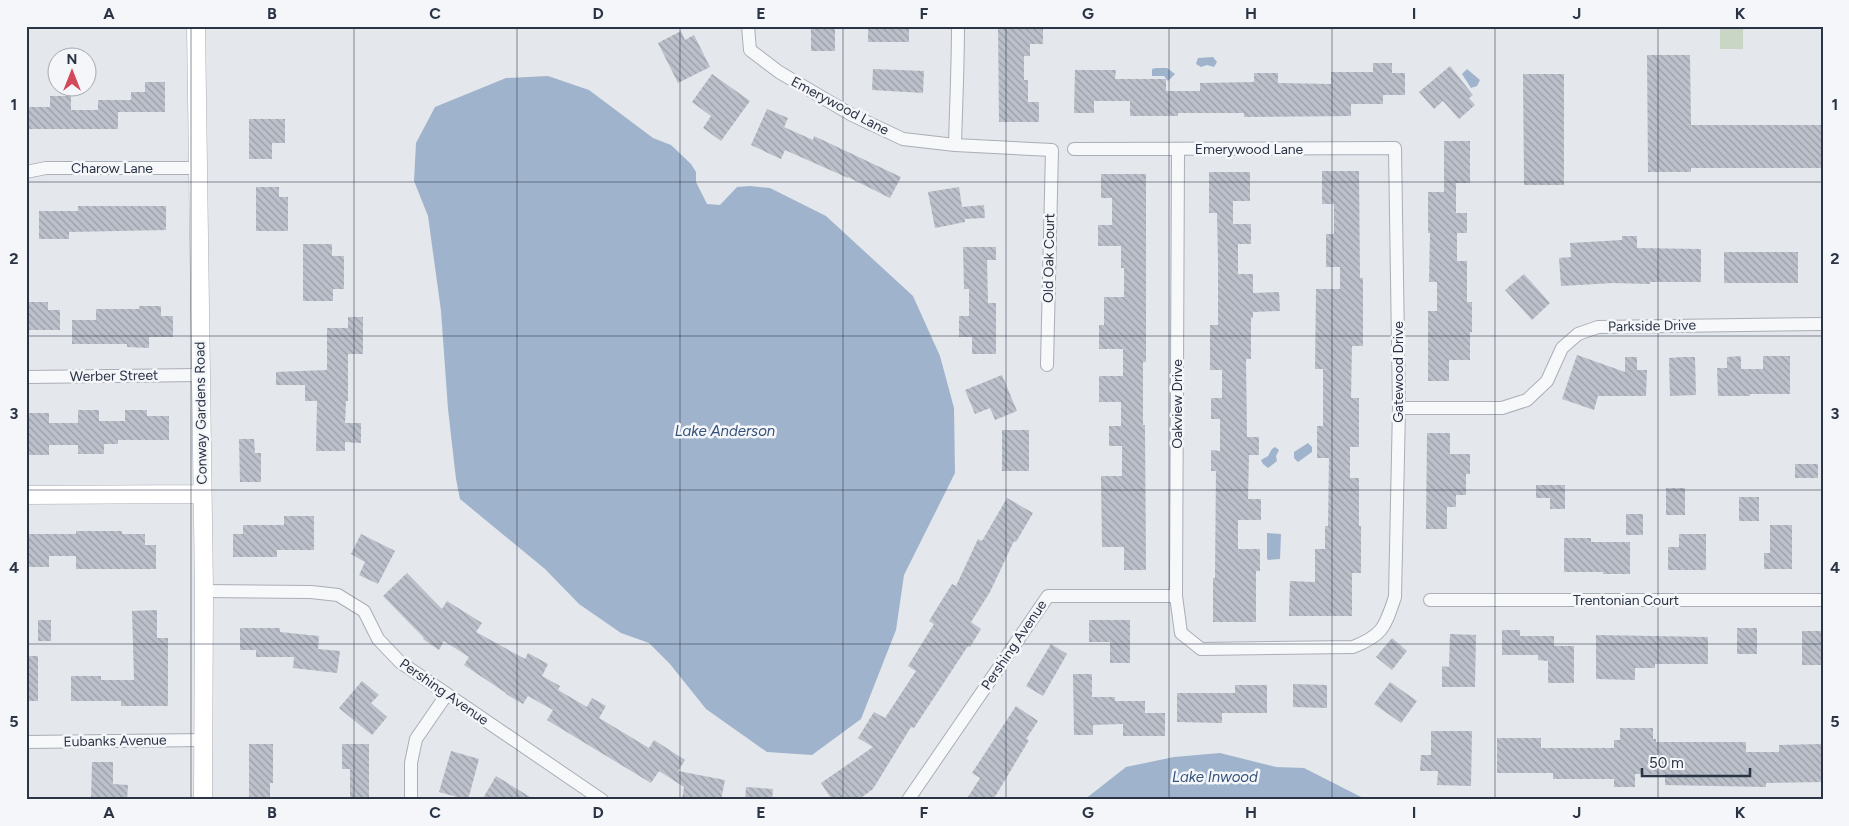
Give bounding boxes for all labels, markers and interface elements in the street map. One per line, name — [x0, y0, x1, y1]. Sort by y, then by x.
text: A — [103, 4, 115, 23]
text: B — [267, 4, 277, 23]
text: C — [429, 4, 441, 23]
text: D — [592, 4, 604, 23]
text: E — [756, 4, 766, 23]
text: F — [920, 4, 929, 23]
text: G — [1082, 4, 1094, 23]
text: H — [1245, 4, 1257, 23]
text: I — [1412, 4, 1416, 23]
text: J — [1573, 4, 1581, 23]
text: K — [1735, 4, 1746, 23]
north arrow — [48, 48, 98, 98]
text: N — [67, 51, 77, 68]
street label: Emerywood Lane — [788, 73, 892, 139]
text: 1 — [11, 95, 17, 114]
text: 1 — [1832, 95, 1838, 114]
street label: Emerywood Lane — [1195, 141, 1304, 158]
street label: Charow Lane — [71, 160, 153, 177]
street label: Old Oak Court — [1040, 213, 1058, 303]
text: 2 — [9, 249, 19, 268]
text: 2 — [1830, 249, 1840, 268]
street label: Parkside Drive — [1608, 317, 1697, 335]
street label: Gatewood Drive — [1390, 321, 1407, 423]
street label: Conway Gardens Road — [191, 341, 211, 485]
street label: Oakview Drive — [1169, 359, 1186, 449]
street label: Werber Street — [70, 367, 158, 385]
text: 3 — [10, 404, 19, 423]
text: 3 — [1831, 404, 1840, 423]
water label: Lake Anderson — [675, 422, 775, 440]
text: 4 — [9, 558, 19, 577]
text: 4 — [1830, 558, 1840, 577]
street label: Trentonian Court — [1573, 592, 1679, 609]
street label: Pershing Avenue — [978, 597, 1051, 693]
street label: Pershing Avenue — [396, 655, 492, 729]
text: 5 — [9, 712, 19, 731]
text: 5 — [1830, 712, 1840, 731]
street label: Eubanks Avenue — [63, 732, 167, 750]
scale bar — [1642, 746, 1749, 778]
text: 50 m — [1649, 754, 1684, 772]
water label: Lake Inwood — [1172, 768, 1258, 786]
text: A — [103, 803, 115, 822]
text: B — [267, 803, 277, 822]
text: C — [429, 803, 441, 822]
text: D — [592, 803, 604, 822]
text: E — [756, 803, 766, 822]
text: F — [920, 803, 929, 822]
text: G — [1082, 803, 1094, 822]
text: H — [1245, 803, 1257, 822]
text: I — [1412, 803, 1416, 822]
text: J — [1573, 803, 1581, 822]
text: K — [1735, 803, 1746, 822]

